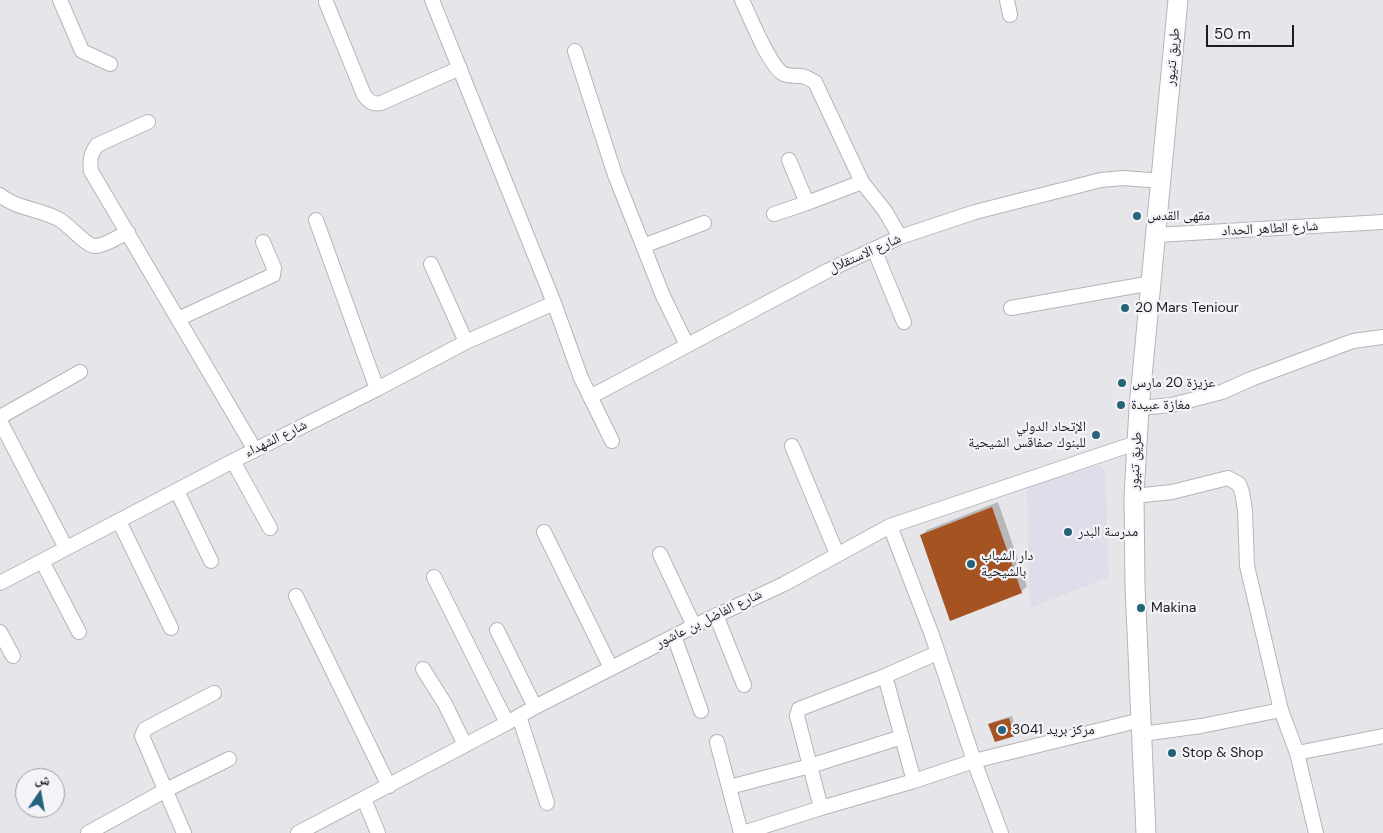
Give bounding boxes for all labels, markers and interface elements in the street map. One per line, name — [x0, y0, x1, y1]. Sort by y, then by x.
scale bar — [1208, 15, 1296, 47]
text: 50 m — [1214, 24, 1251, 44]
street label: طريق تنيور — [1162, 27, 1184, 87]
place label: مقهى القدس — [1147, 208, 1210, 224]
marker: مقهى القدس — [1131, 210, 1143, 222]
street label: شارع الطاهر الحداد — [1221, 218, 1319, 240]
street label: شارع الاستقلال — [826, 231, 904, 277]
place label: 20 Mars Teniour — [1135, 300, 1239, 316]
marker: 20 Mars Teniour — [1119, 302, 1131, 314]
place label: عزيزة 20 مارس — [1132, 375, 1215, 391]
marker: عزيزة 20 مارس — [1116, 377, 1128, 389]
place label: مغازة عبيدة — [1131, 397, 1190, 413]
marker: مغازة عبيدة — [1115, 399, 1127, 411]
street label: شارع الشهداء — [242, 417, 310, 461]
place label: الإتحاد الدولي للبنوك صفاقس الشيحية — [968, 419, 1086, 452]
marker: الإتحاد الدولي للبنوك صفاقس الشيحية — [1090, 429, 1102, 441]
street label: طريق تنيور — [1126, 431, 1146, 491]
place label: مدرسة البدر — [1078, 524, 1138, 540]
marker: مدرسة البدر — [1062, 526, 1074, 538]
place label: دار الشباب بالشيحية — [981, 548, 1033, 580]
marker: دار الشباب بالشيحية — [965, 558, 977, 570]
street label: شارع الفاضل بن عاشور — [653, 586, 765, 652]
place label: Makina — [1151, 600, 1196, 616]
marker: Makina — [1135, 602, 1147, 614]
place label: مركز بريد 3041 — [1012, 722, 1095, 738]
marker: مركز بريد 3041 — [996, 724, 1008, 736]
place label: Stop & Shop — [1182, 745, 1263, 761]
marker: Stop & Shop — [1166, 747, 1178, 759]
north arrow — [15, 768, 65, 818]
text: ش — [34, 769, 52, 790]

